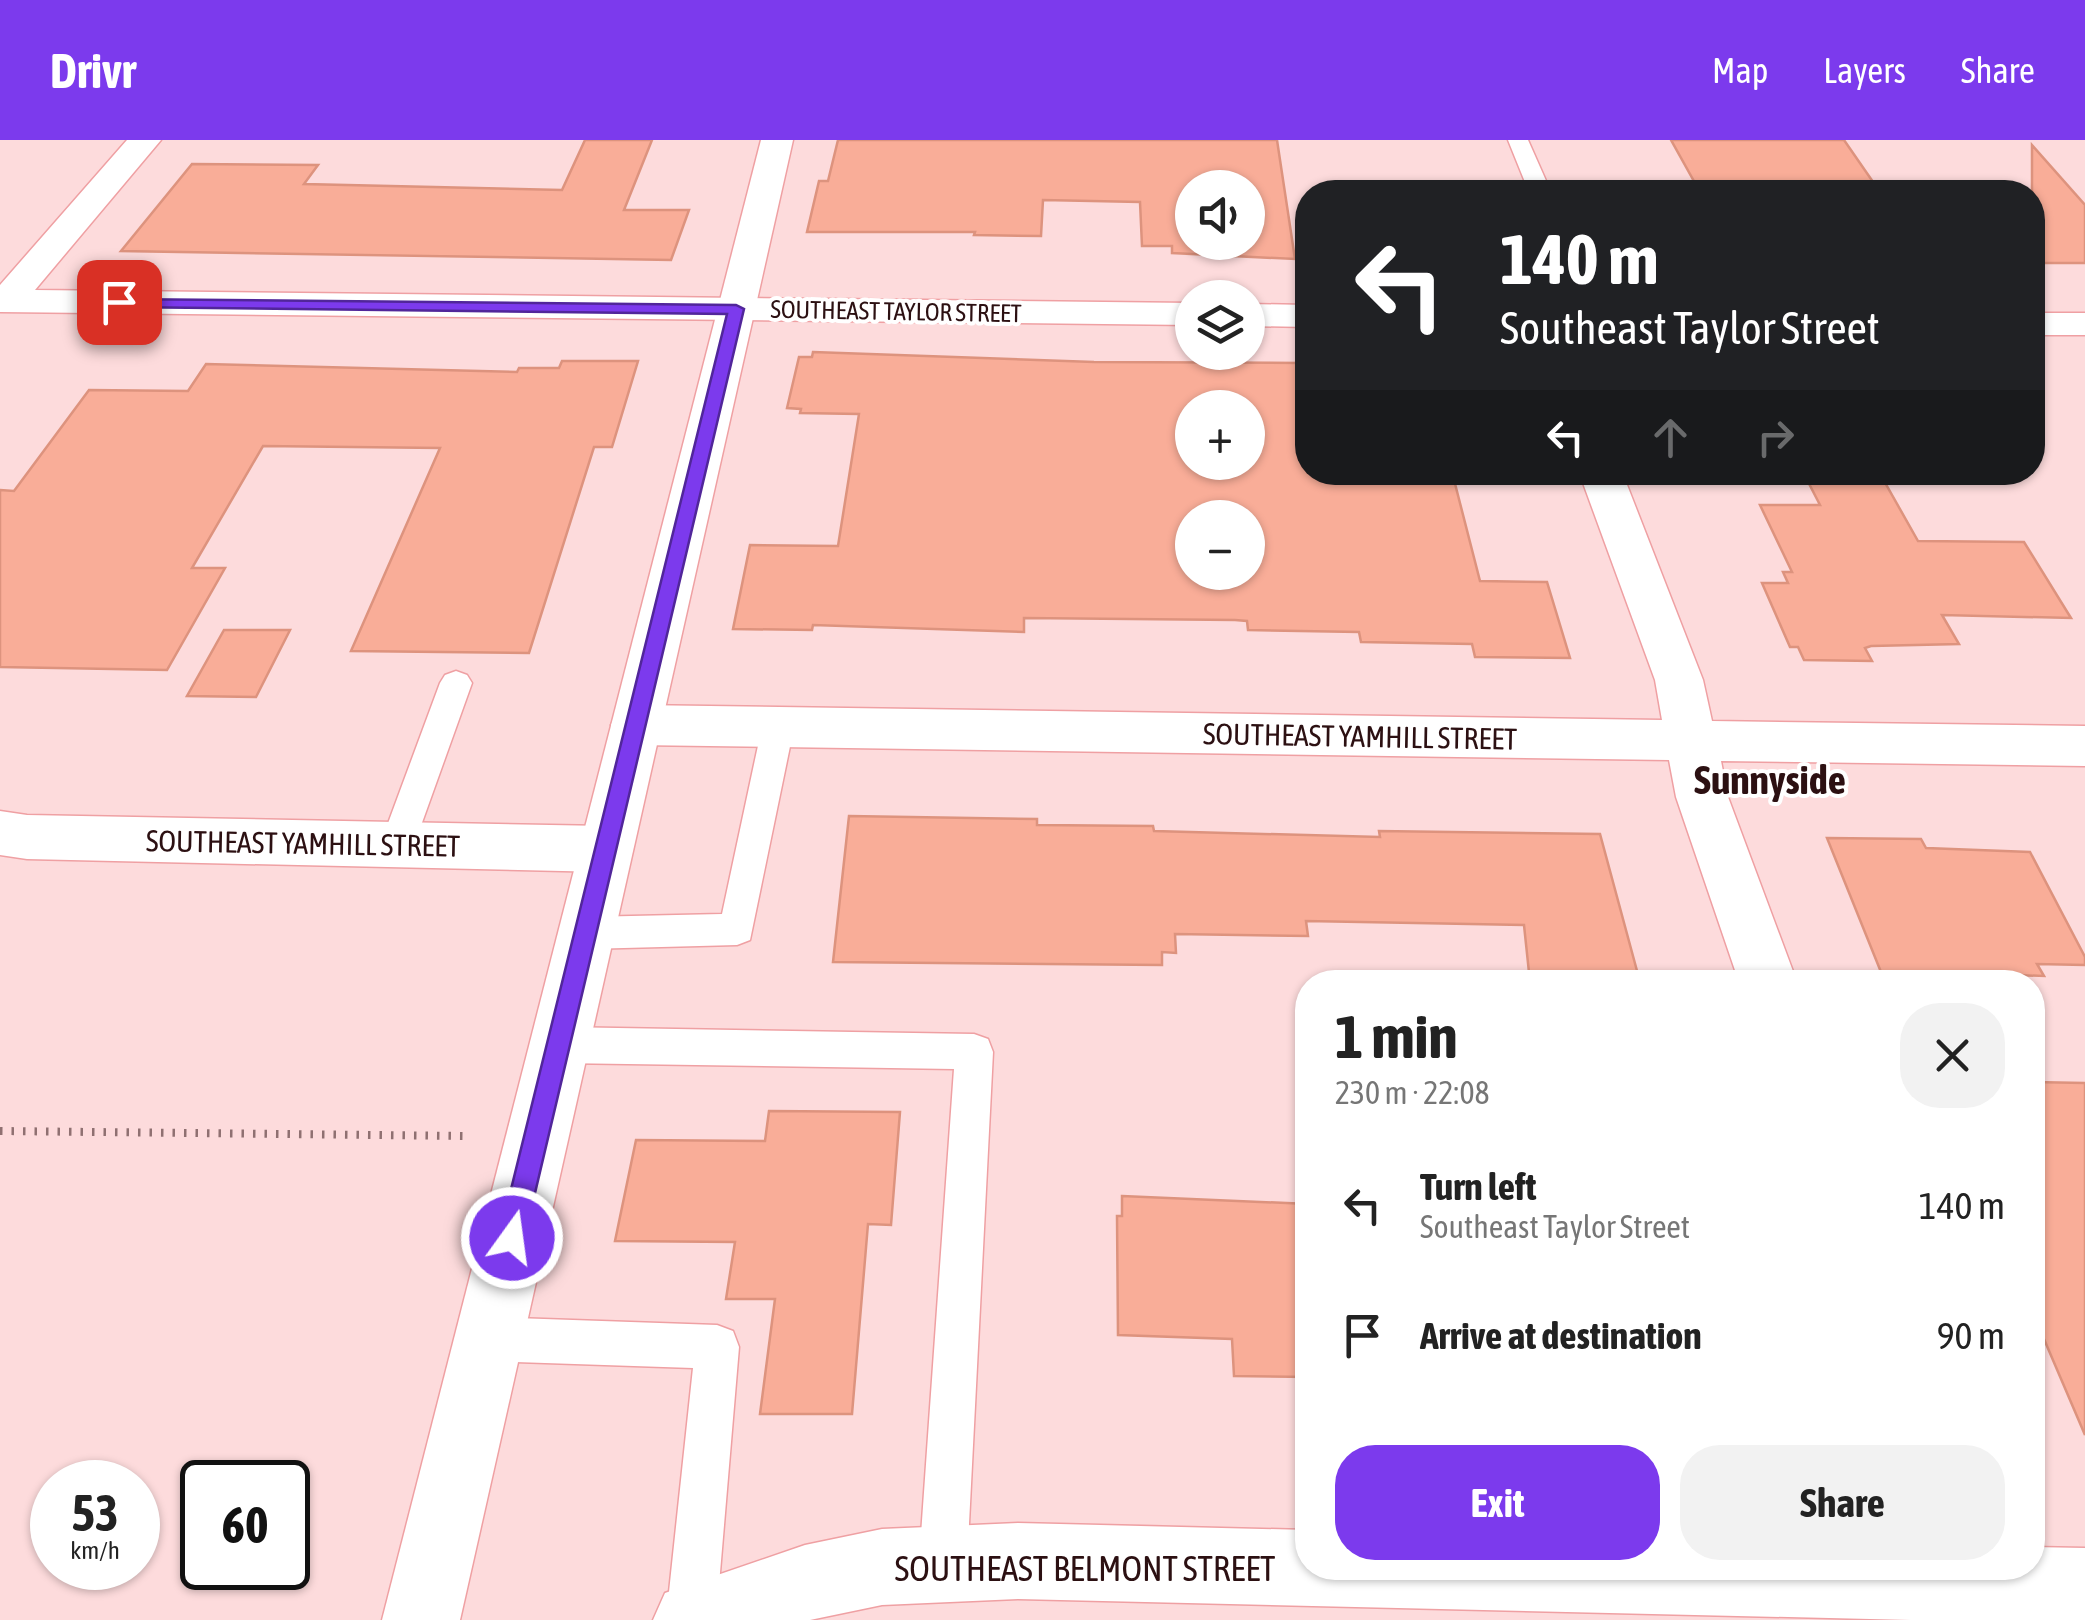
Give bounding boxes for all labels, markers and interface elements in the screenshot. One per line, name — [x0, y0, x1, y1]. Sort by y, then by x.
text: Drivr — [50, 43, 136, 98]
text: Map — [1712, 50, 1768, 90]
text: Layers — [1823, 50, 1906, 90]
text: Share — [1961, 50, 2035, 90]
map controls — [1175, 170, 1265, 590]
button: sound — [1175, 170, 1265, 260]
text: 140 m — [1500, 219, 1659, 299]
icon: left — [1335, 220, 1465, 350]
pin — [77, 260, 162, 345]
icon: arrive — [92, 275, 147, 330]
button: layers — [1175, 280, 1265, 370]
street label: SOUTHEAST TAYLOR STREET — [770, 295, 1022, 327]
text: Southeast Taylor Street — [1500, 302, 1880, 354]
button: + — [1175, 390, 1265, 480]
icon: left — [1538, 410, 1593, 465]
icon: ahead — [1643, 410, 1698, 465]
icon: right — [1748, 410, 1803, 465]
button: − — [1175, 500, 1265, 590]
street label: SOUTHEAST YAMHILL STREET — [1203, 716, 1517, 756]
district label: Sunnyside — [1694, 757, 1846, 802]
street label: SOUTHEAST YAMHILL STREET — [146, 823, 460, 863]
text: 1 min — [1335, 1002, 1458, 1071]
button: close — [1900, 1003, 2005, 1108]
text: 230 m · 22:08 — [1335, 1074, 1490, 1111]
text: Turn left — [1420, 1165, 1536, 1208]
icon: left — [1335, 1178, 1390, 1233]
text: 140 m — [1919, 1184, 2005, 1227]
position arrow — [460, 1186, 564, 1290]
text: Southeast Taylor Street — [1420, 1208, 1690, 1245]
icon: arrive — [1335, 1308, 1390, 1363]
text: Arrive at destination — [1420, 1314, 1702, 1357]
text: 90 m — [1937, 1314, 2005, 1357]
button: Exit — [1335, 1445, 1660, 1560]
button: Share — [1680, 1445, 2005, 1560]
speed limit sign: 60 — [180, 1460, 310, 1590]
text: 53 — [71, 1484, 118, 1542]
text: km/h — [70, 1536, 120, 1564]
street label: SOUTHEAST BELMONT STREET — [895, 1548, 1275, 1588]

